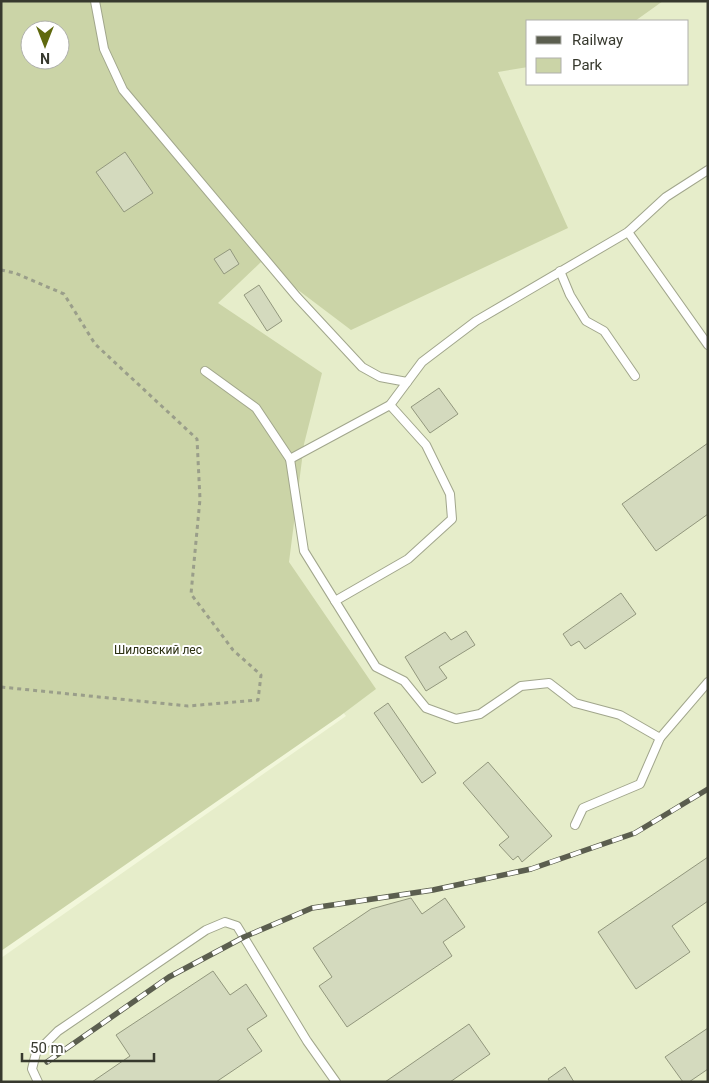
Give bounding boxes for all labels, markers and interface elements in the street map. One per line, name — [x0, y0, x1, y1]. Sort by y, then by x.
north arrow — [20, 20, 70, 70]
legend — [526, 20, 689, 85]
text: Railway — [572, 31, 623, 49]
text: N — [40, 50, 50, 66]
text: Park — [572, 56, 603, 74]
park label: Шиловский лес — [114, 643, 202, 657]
scale bar — [22, 1030, 155, 1062]
text: 50 m — [30, 1039, 64, 1057]

